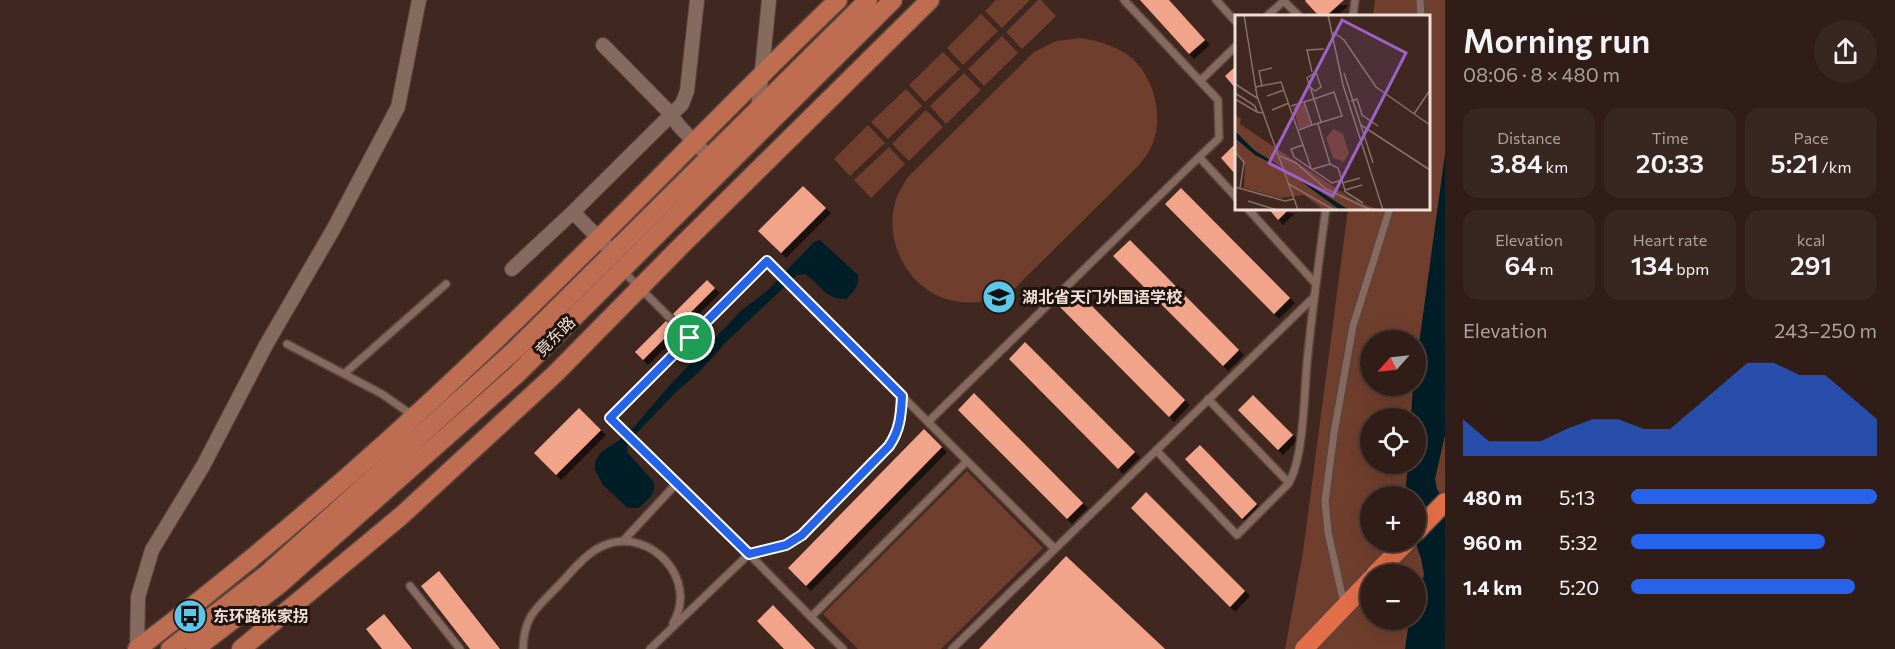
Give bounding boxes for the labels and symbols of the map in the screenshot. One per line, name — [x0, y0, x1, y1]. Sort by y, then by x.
inset map — [1235, 15, 1430, 210]
school or university icon: 湖北省天门外国语学校 — [981, 279, 1017, 315]
place label: 湖北省天门外国语学校 — [1022, 287, 1183, 306]
street label: 竟东路 — [531, 312, 578, 359]
pin — [664, 312, 715, 363]
north arrow — [1360, 330, 1426, 396]
bus stop icon: 东环路张家拐 — [172, 598, 208, 634]
place label: 东环路张家拐 — [213, 606, 309, 625]

